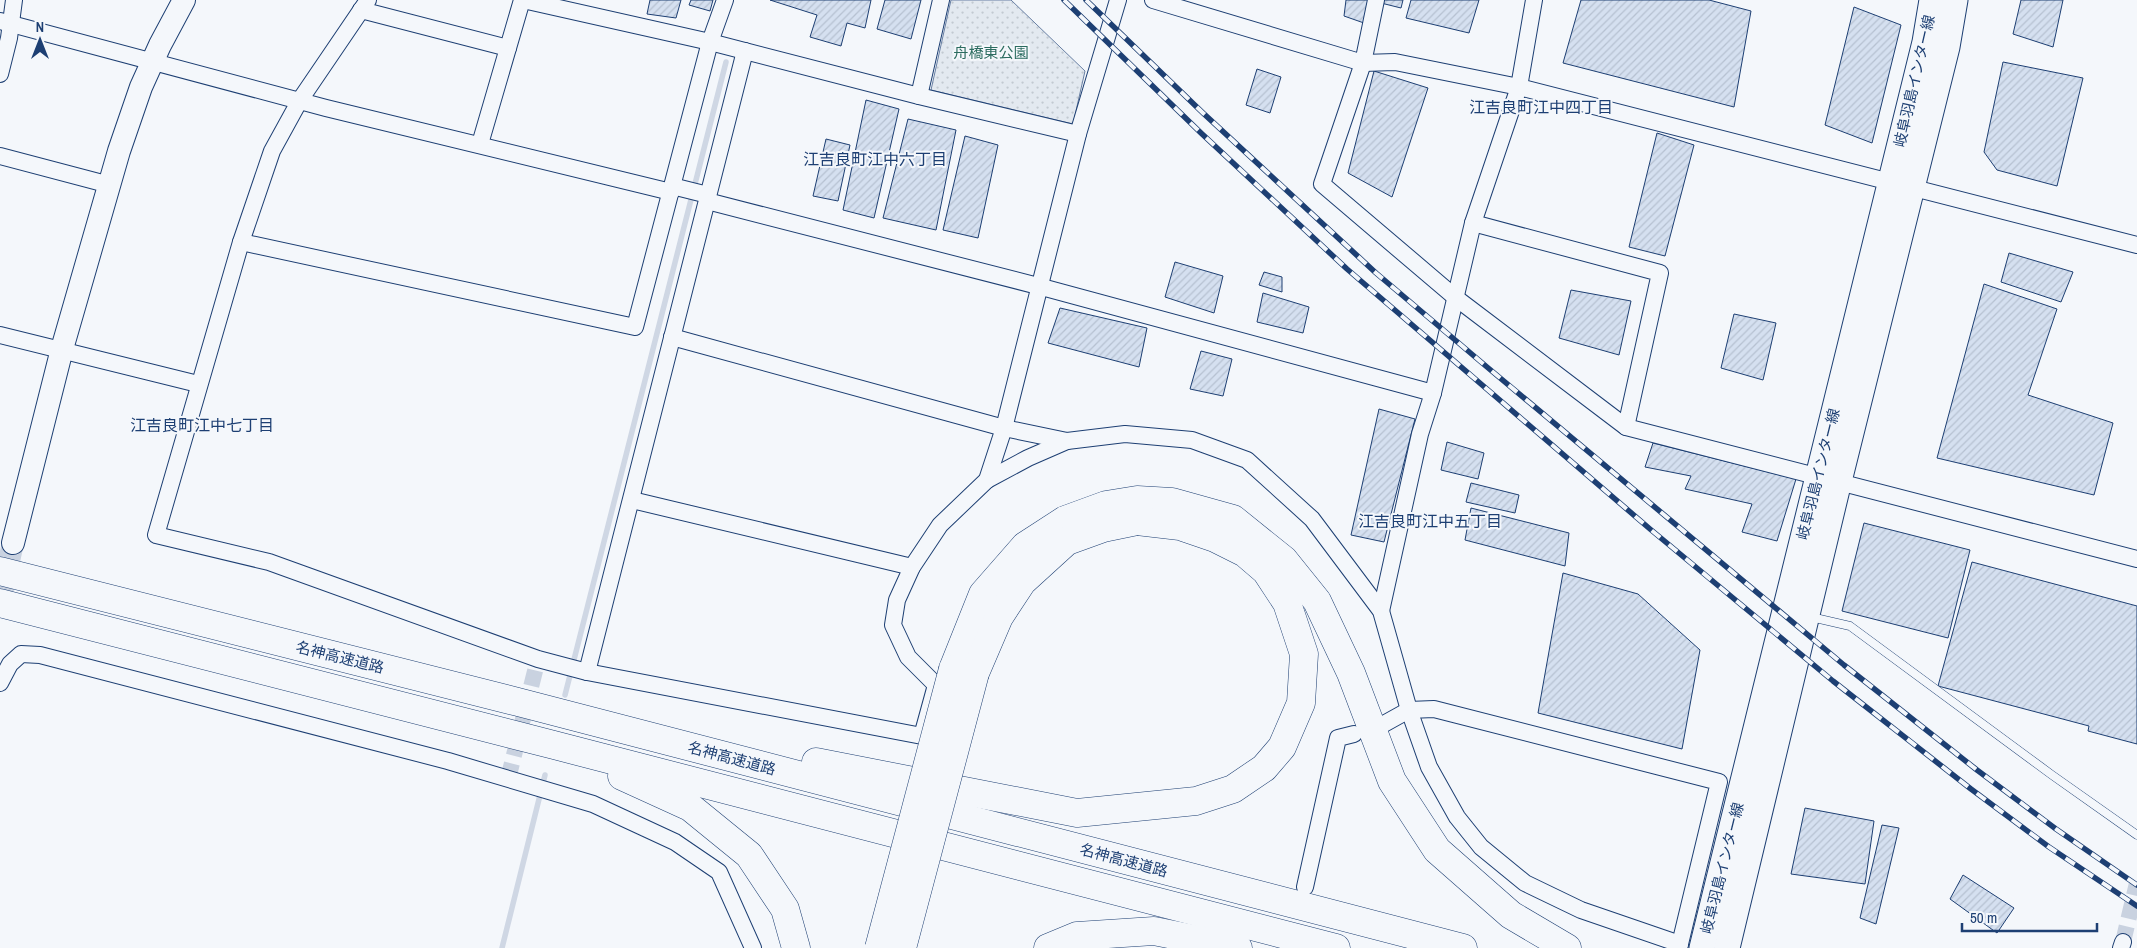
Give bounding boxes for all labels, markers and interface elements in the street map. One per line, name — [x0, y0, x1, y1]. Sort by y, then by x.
street label: 岐阜羽島インター線 — [1889, 13, 1939, 149]
north arrow — [15, 15, 65, 65]
text: N — [36, 18, 44, 36]
park label: 舟橋東公園 — [953, 42, 1029, 63]
district label: 江吉良町江中四丁目 — [1469, 96, 1613, 118]
district label: 江吉良町江中六丁目 — [803, 148, 947, 170]
street label: 岐阜羽島インター線 — [1791, 406, 1845, 542]
district label: 江吉良町江中七丁目 — [130, 414, 274, 436]
district label: 江吉良町江中五丁目 — [1358, 510, 1502, 532]
street label: 名神高速道路 — [294, 636, 386, 678]
street label: 名神高速道路 — [686, 736, 778, 780]
street label: 岐阜羽島インター線 — [1695, 800, 1749, 936]
street label: 名神高速道路 — [1078, 838, 1170, 882]
scale bar — [1962, 900, 2097, 932]
text: 50 m — [1970, 907, 1997, 928]

